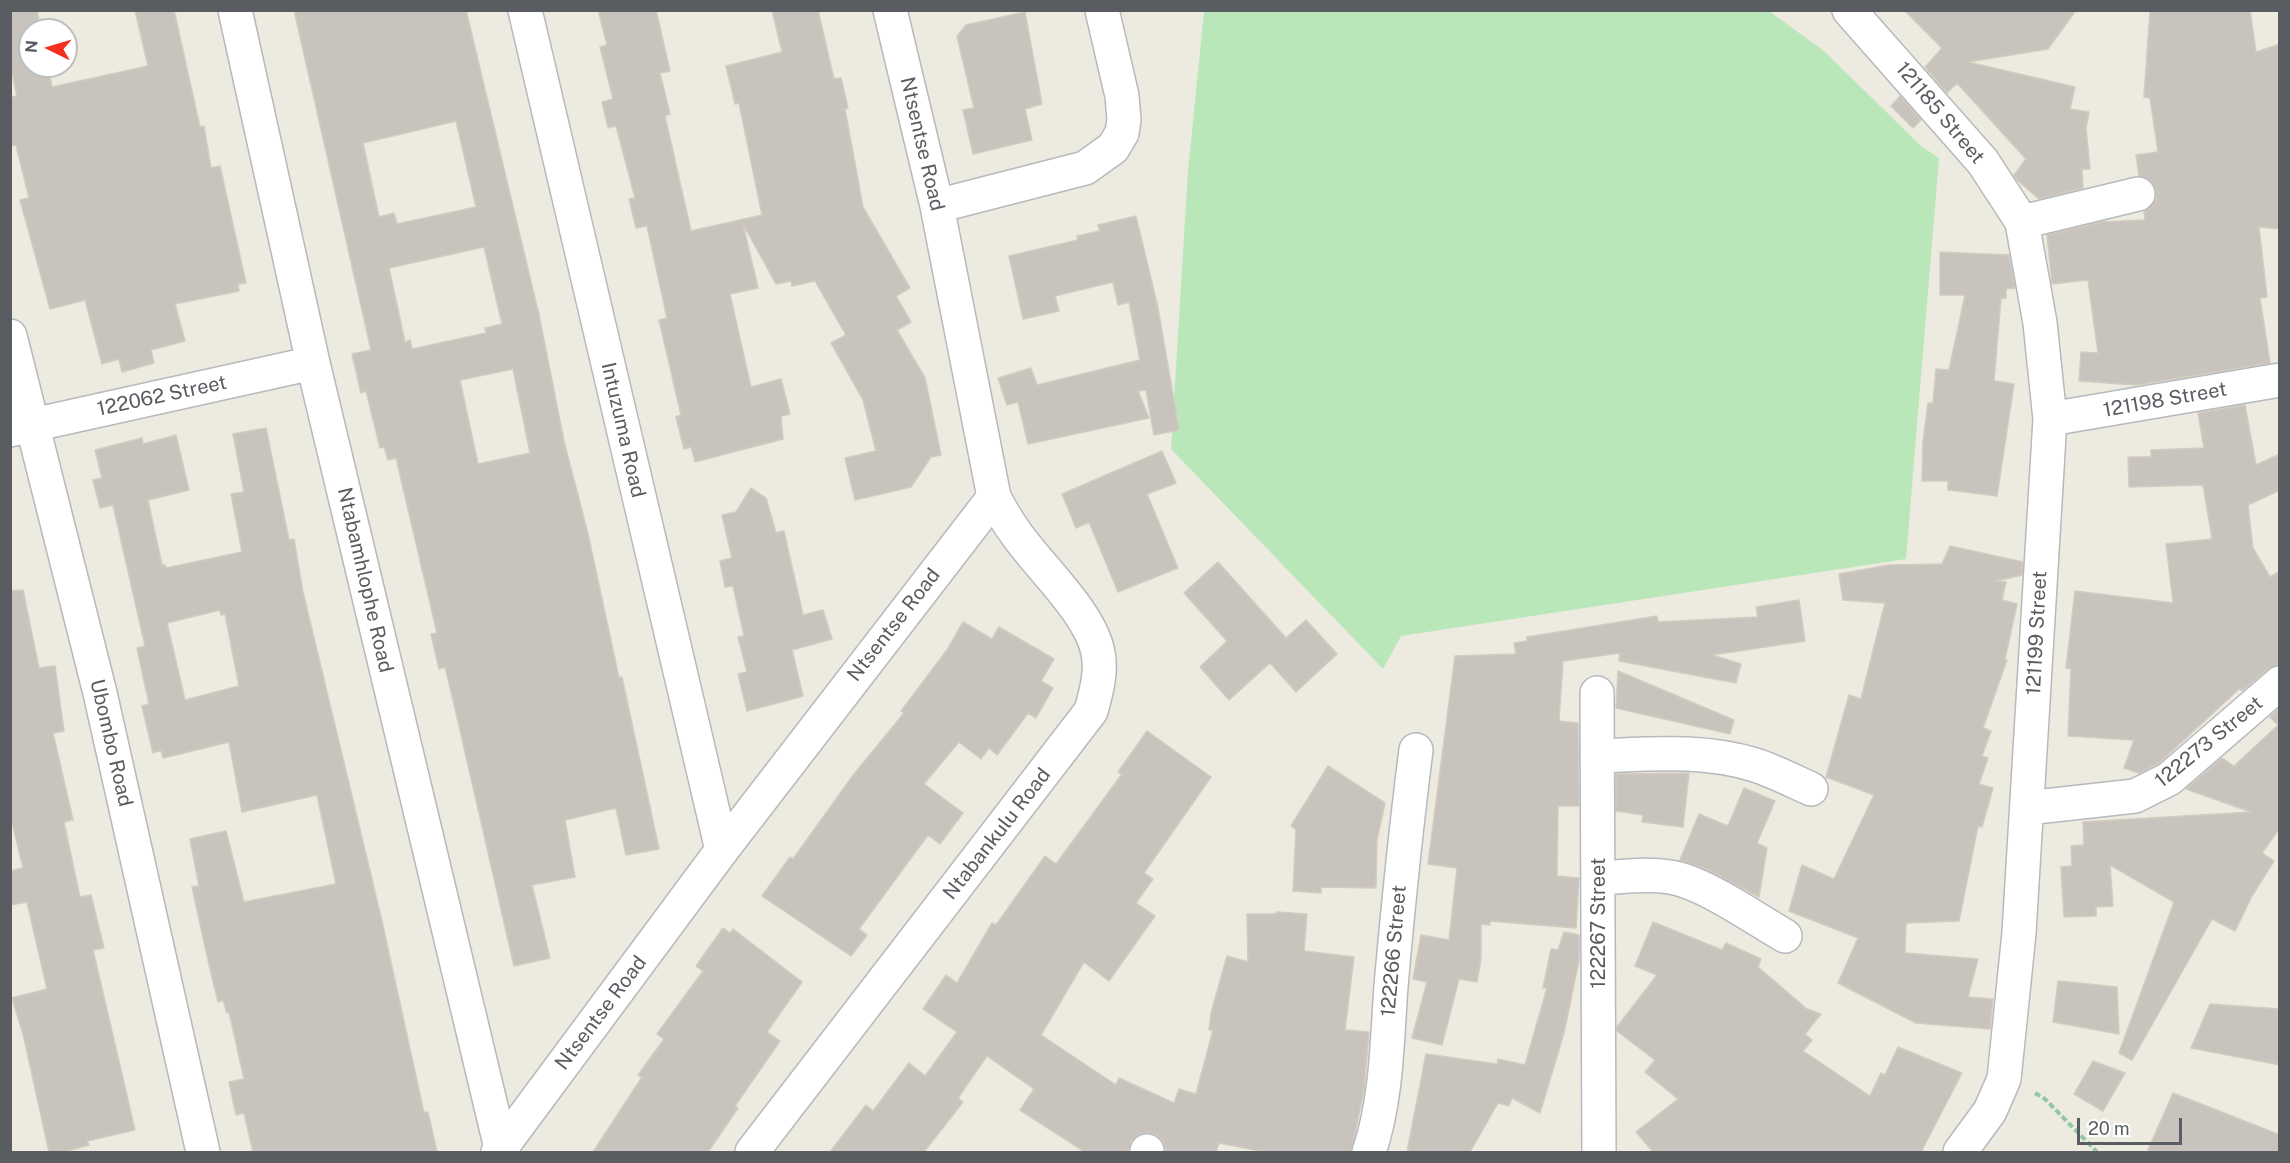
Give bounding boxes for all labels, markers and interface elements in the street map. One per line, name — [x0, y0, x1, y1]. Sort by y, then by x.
north arrow — [18, 18, 78, 78]
text: N — [22, 40, 42, 54]
street label: 121185 Street — [1891, 57, 1989, 169]
street label: Ntsentse Road — [895, 75, 949, 213]
street label: Intuzuma Road — [596, 360, 650, 500]
street label: 122062 Street — [95, 371, 229, 421]
street label: 121198 Street — [2101, 377, 2229, 423]
street label: Ntabamhlophe Road — [332, 485, 398, 675]
street label: Ntsentse Road — [842, 564, 946, 686]
street label: 121199 Street — [2022, 570, 2052, 696]
street label: Ubombo Road — [85, 677, 137, 809]
street label: 122273 Street — [2150, 691, 2268, 793]
street label: Ntabankulu Road — [938, 763, 1056, 905]
street label: 122267 Street — [1587, 857, 1611, 989]
street label: 122266 Street — [1376, 884, 1412, 1018]
street label: Ntsentse Road — [550, 951, 652, 1075]
scale bar — [2080, 1106, 2185, 1144]
text: 20 m — [2088, 1118, 2130, 1139]

